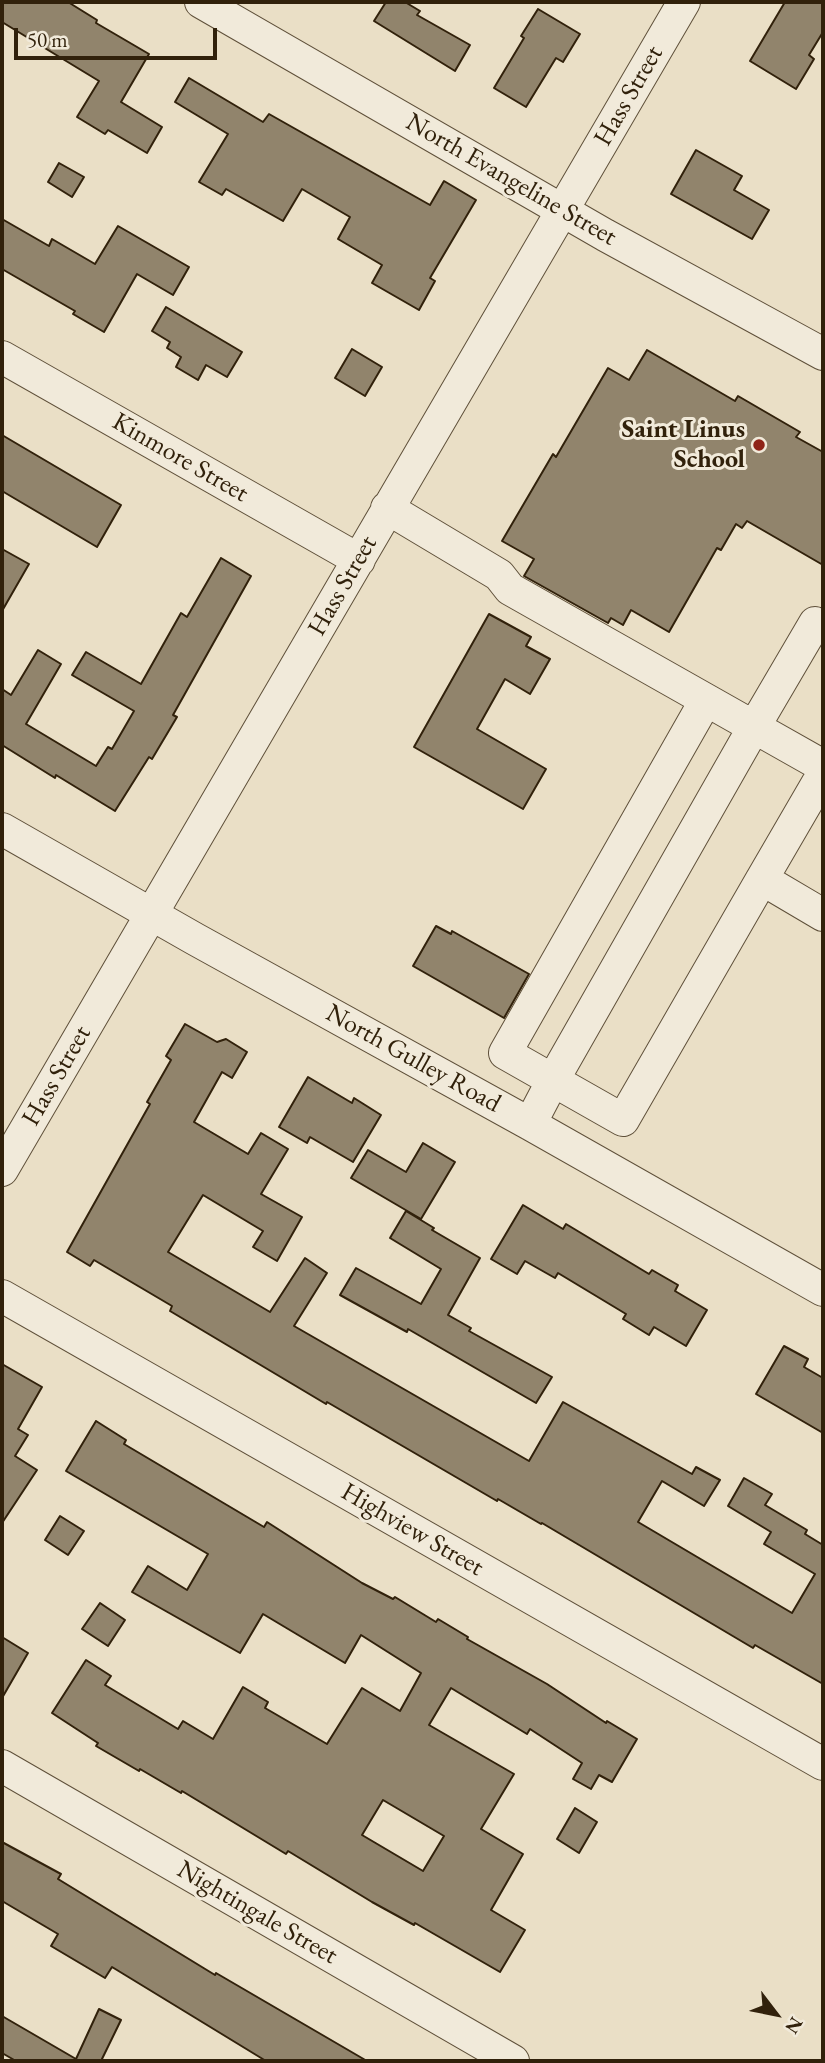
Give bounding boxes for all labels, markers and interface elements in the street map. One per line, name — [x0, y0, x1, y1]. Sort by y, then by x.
scale bar — [18, 14, 220, 58]
text: 50 m — [27, 26, 68, 53]
street label: Hass Street — [588, 40, 670, 152]
street label: North Evangeline Street — [400, 107, 622, 253]
street label: Kinmore Street — [106, 406, 254, 510]
place label: Saint Linus School — [622, 414, 745, 476]
marker: Saint Linus School — [751, 437, 767, 453]
street label: Hass Street — [302, 530, 384, 642]
street label: North Gulley Road — [320, 998, 506, 1120]
street label: Hass Street — [16, 1020, 98, 1132]
street label: Highview Street — [335, 1477, 489, 1583]
street label: Nightingale Street — [171, 1854, 343, 1972]
north arrow — [741, 1979, 811, 2049]
text: N — [780, 2012, 809, 2039]

